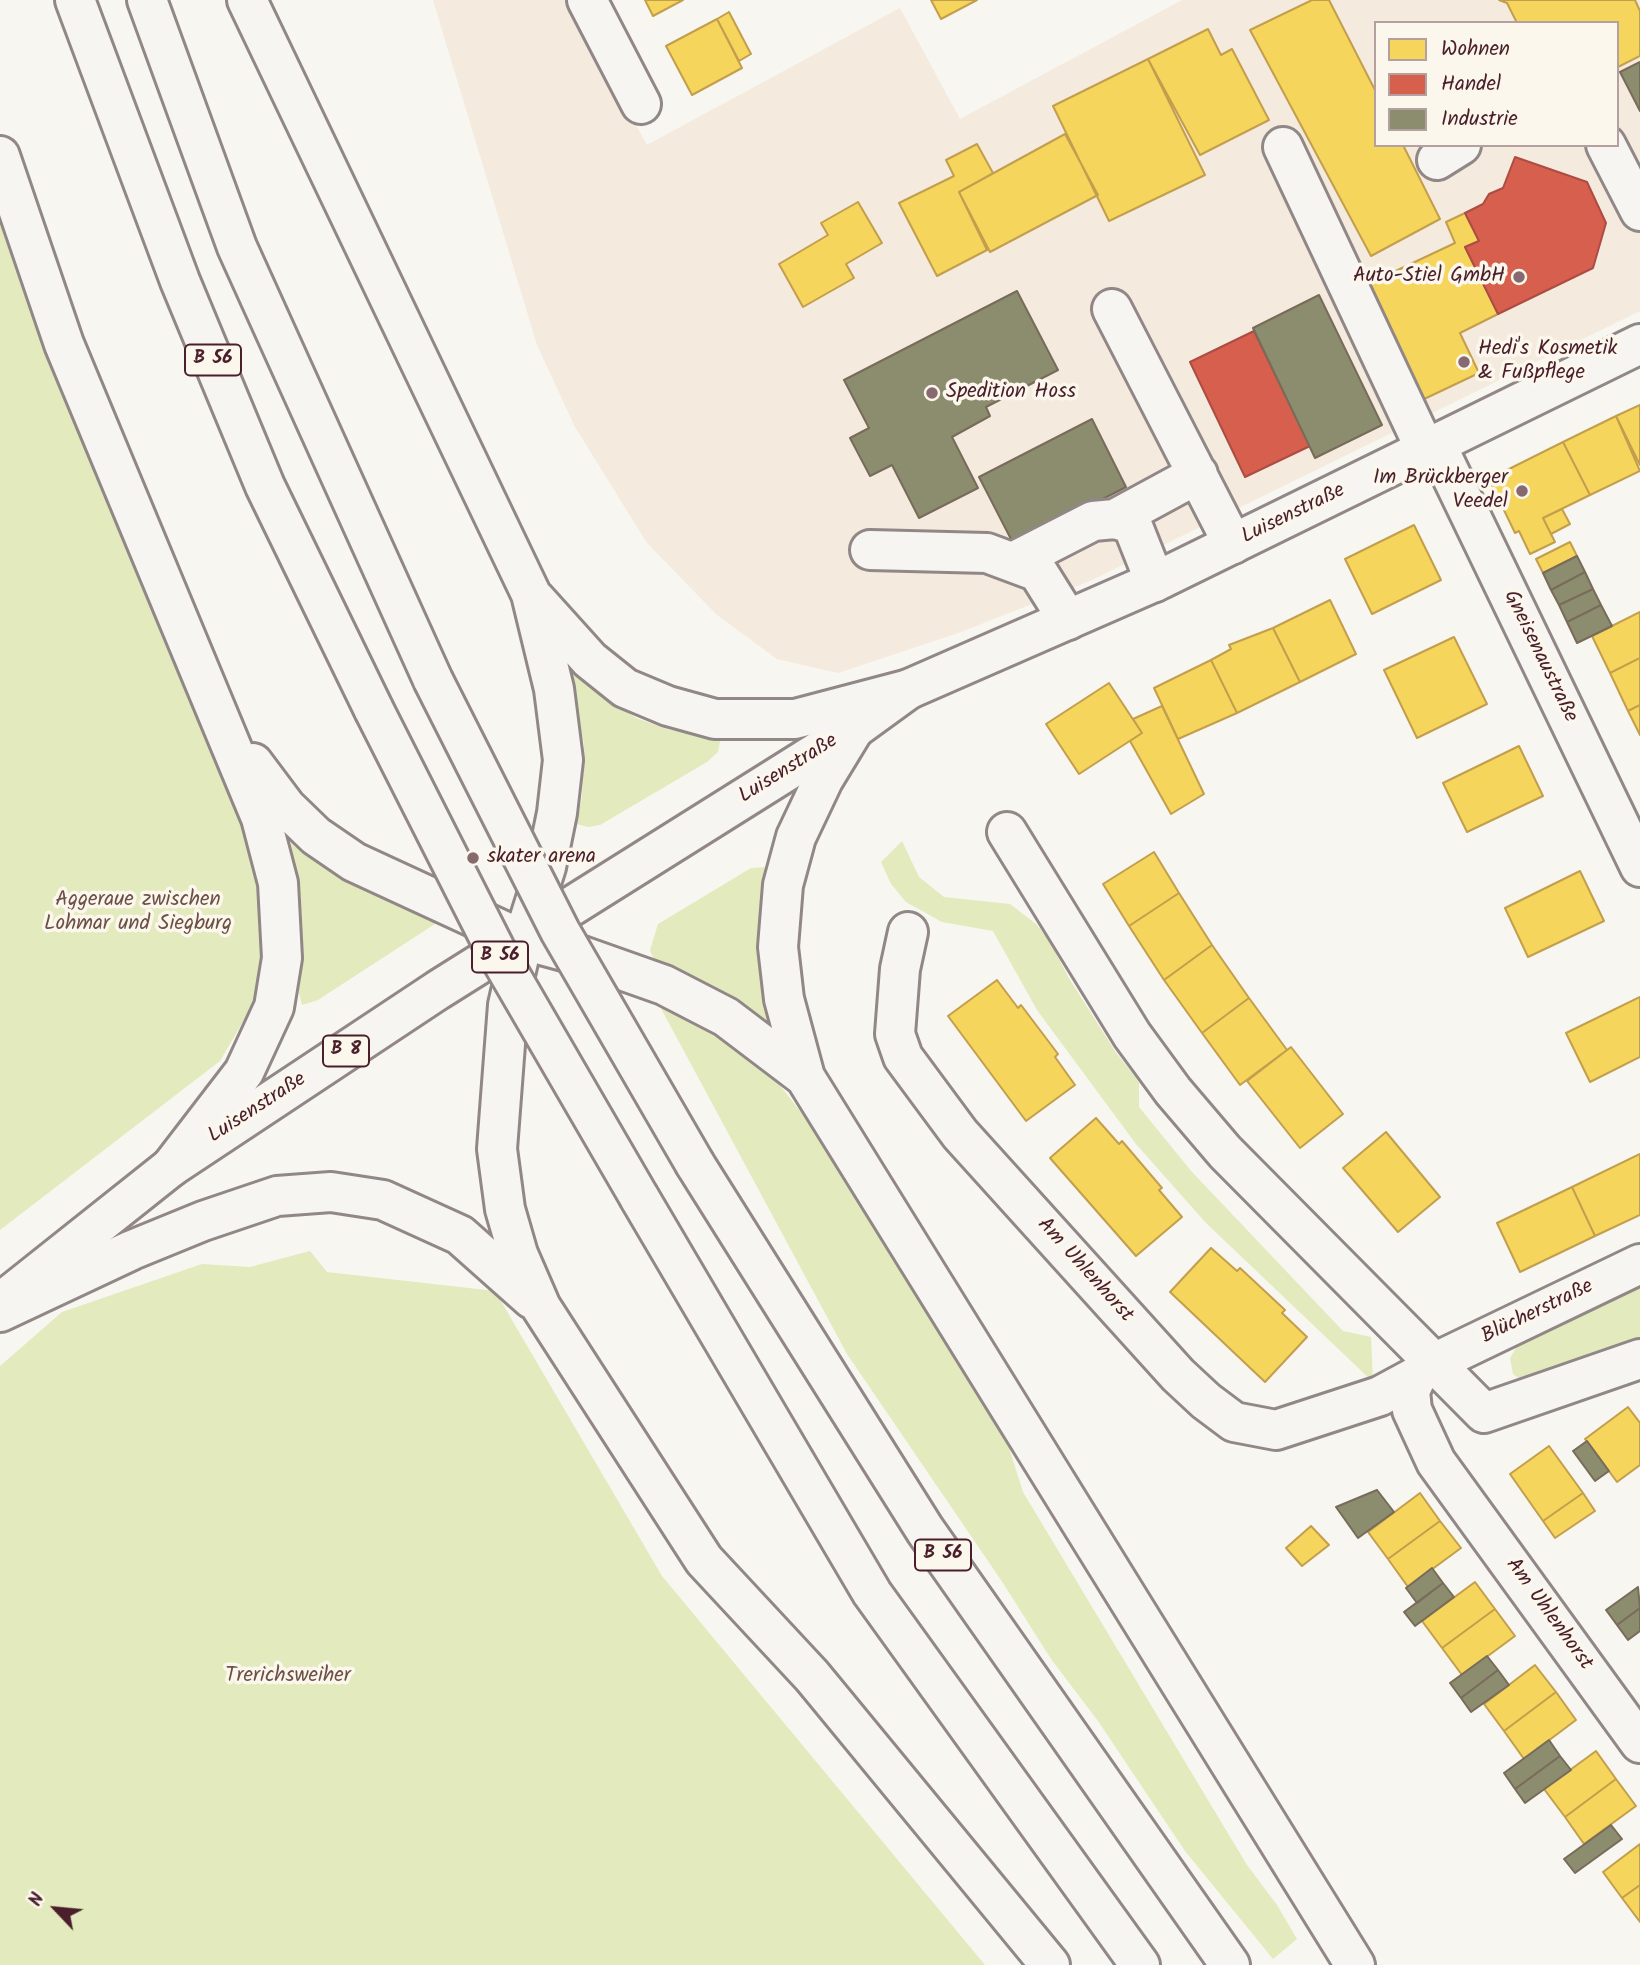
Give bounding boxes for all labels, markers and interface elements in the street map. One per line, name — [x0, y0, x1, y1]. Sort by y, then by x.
legend — [1374, 21, 1619, 147]
text: Wohnen — [1441, 33, 1510, 66]
text: Handel — [1441, 68, 1501, 101]
text: Industrie — [1441, 103, 1518, 136]
place label: Auto-Stiel GmbH — [1353, 264, 1505, 290]
marker: Auto-Stiel GmbH — [1511, 269, 1527, 285]
place label: Hedi's Kosmetik & Fußpflege — [1478, 337, 1617, 387]
road number: B 56 — [185, 344, 241, 376]
marker: Hedi's Kosmetik & Fußpflege — [1456, 354, 1472, 370]
place label: Spedition Hoss — [946, 380, 1076, 406]
marker: Spedition Hoss — [924, 385, 940, 401]
place label: Im Brückberger Veedel — [1373, 466, 1508, 516]
street label: Luisenstraße — [1238, 479, 1350, 551]
marker: Im Brückberger Veedel — [1514, 483, 1530, 499]
street label: Gneisenaustraße — [1496, 587, 1582, 727]
street label: Luisenstraße — [735, 730, 843, 810]
place label: skater arena — [487, 845, 596, 871]
marker: skater arena — [465, 850, 481, 866]
park label: Aggeraue zwischen Lohmar und Siegburg — [44, 888, 232, 938]
road number: B 56 — [472, 942, 528, 973]
road number: B 8 — [323, 1036, 369, 1066]
street label: Luisenstraße — [204, 1068, 312, 1150]
street label: Am Uhlenhorst — [1030, 1213, 1138, 1329]
street label: Blücherstraße — [1478, 1275, 1598, 1351]
road number: B 56 — [915, 1540, 971, 1570]
street label: Am Uhlenhorst — [1499, 1554, 1597, 1676]
park label: Trerichsweiher — [225, 1664, 351, 1690]
north arrow — [21, 1874, 91, 1944]
text: N — [21, 1888, 53, 1912]

